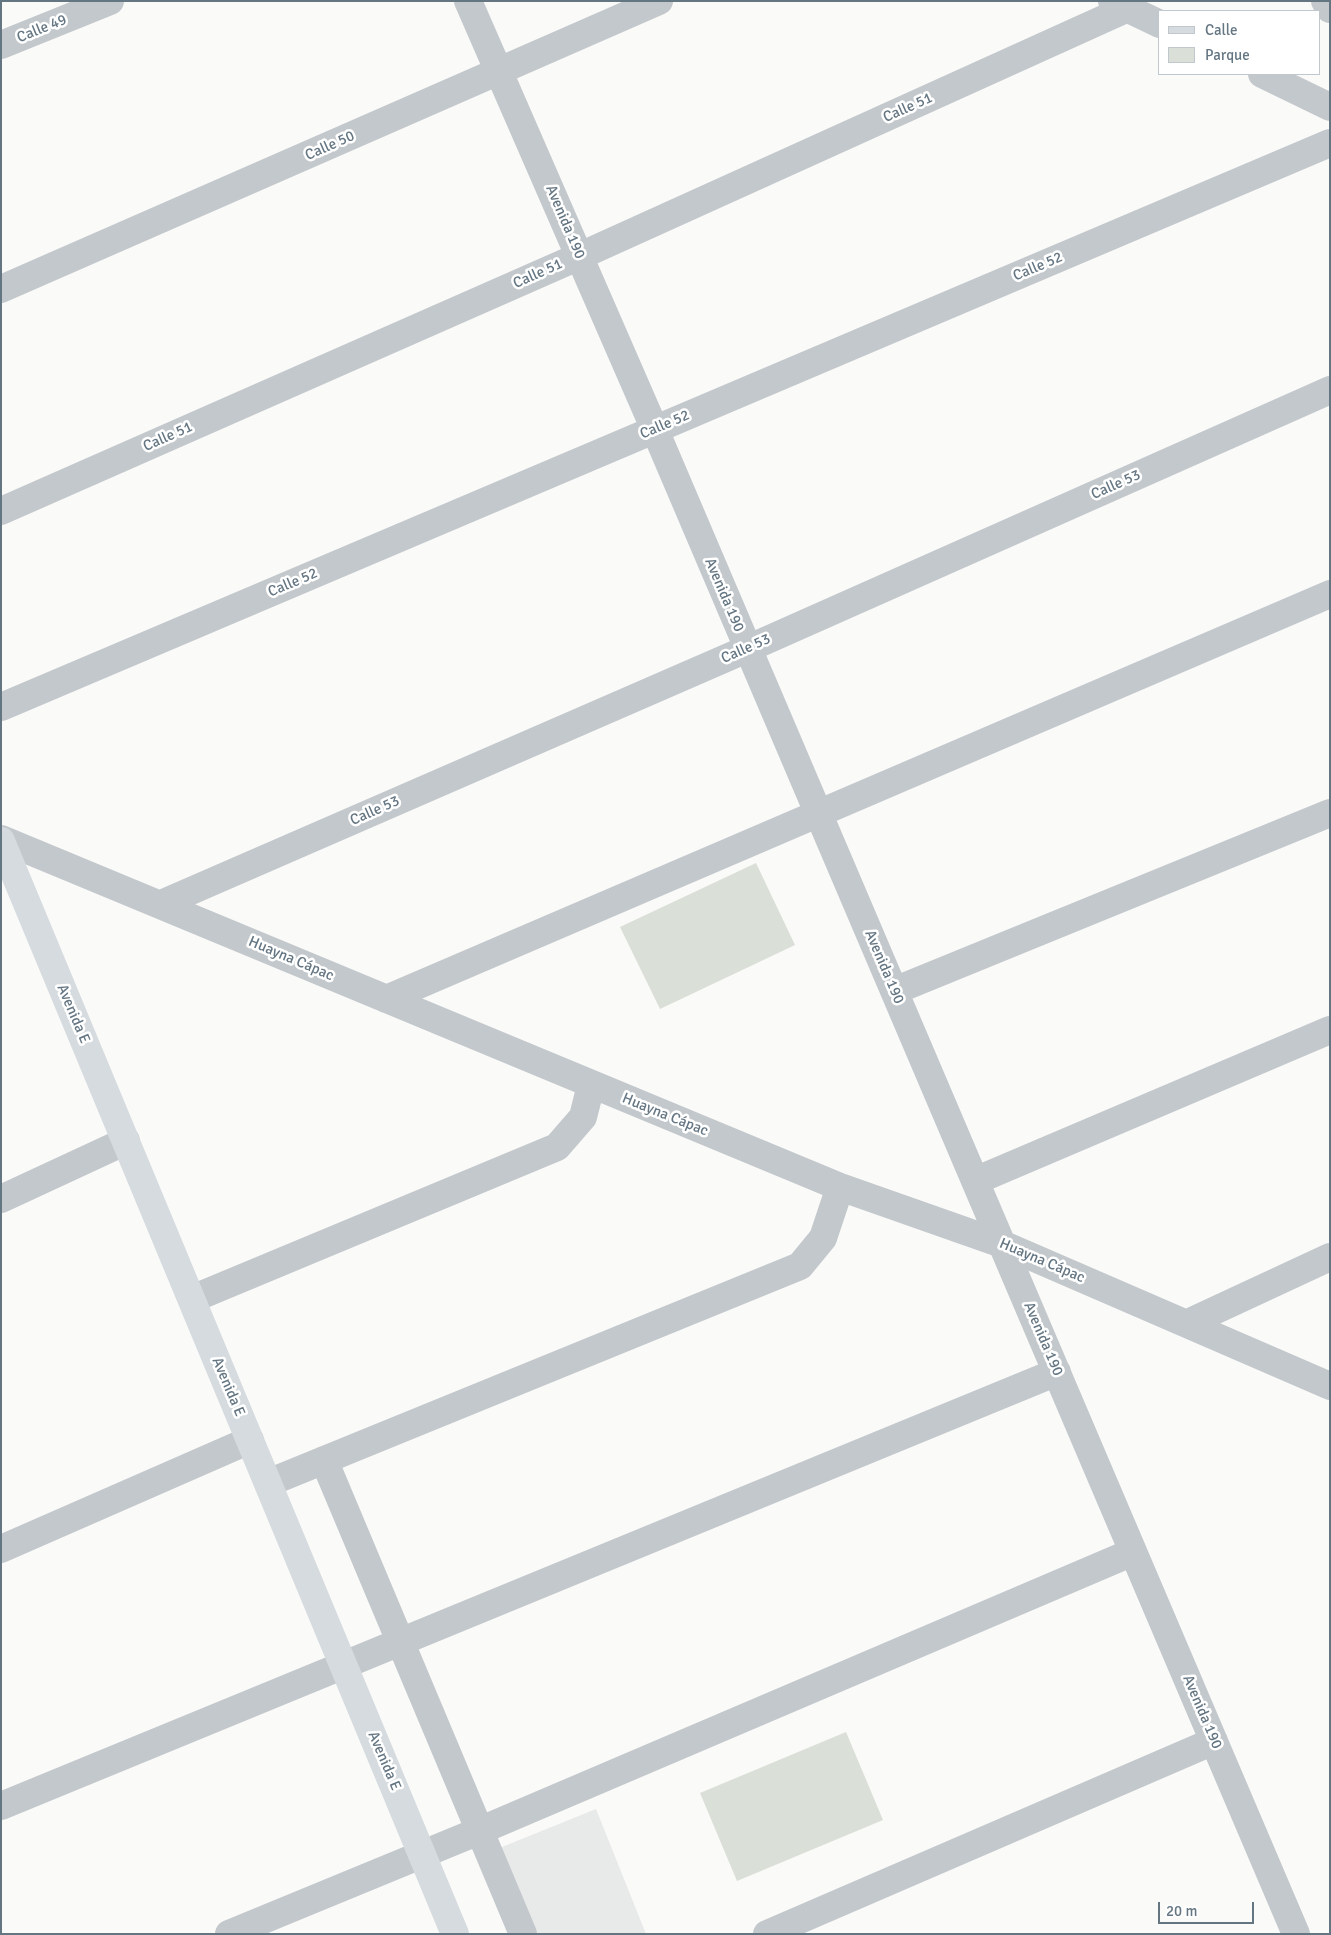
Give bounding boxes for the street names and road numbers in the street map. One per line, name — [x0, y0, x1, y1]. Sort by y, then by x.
street label: Calle 49 — [14, 11, 70, 47]
street label: Calle 51 — [881, 89, 935, 127]
street label: Calle 50 — [303, 127, 357, 165]
street label: Avenida 190 — [541, 182, 589, 262]
street label: Calle 52 — [1011, 249, 1065, 285]
street label: Calle 51 — [511, 255, 565, 293]
street label: Calle 52 — [638, 407, 692, 443]
street label: Calle 51 — [141, 418, 195, 456]
street label: Calle 53 — [1089, 466, 1143, 504]
street label: Avenida 190 — [700, 555, 748, 635]
street label: Calle 52 — [266, 565, 320, 601]
street label: Calle 53 — [719, 630, 773, 668]
street label: Calle 53 — [348, 792, 402, 830]
street label: Avenida 190 — [860, 927, 908, 1007]
street label: Huayna Cápac — [246, 933, 336, 985]
street label: Avenida E — [52, 982, 94, 1046]
street label: Huayna Cápac — [619, 1090, 711, 1140]
street label: Huayna Cápac — [997, 1235, 1087, 1287]
street label: Avenida 190 — [1019, 1299, 1067, 1379]
street label: Avenida E — [207, 1355, 249, 1419]
street label: Avenida 190 — [1178, 1672, 1226, 1752]
street label: Avenida E — [363, 1729, 405, 1793]

